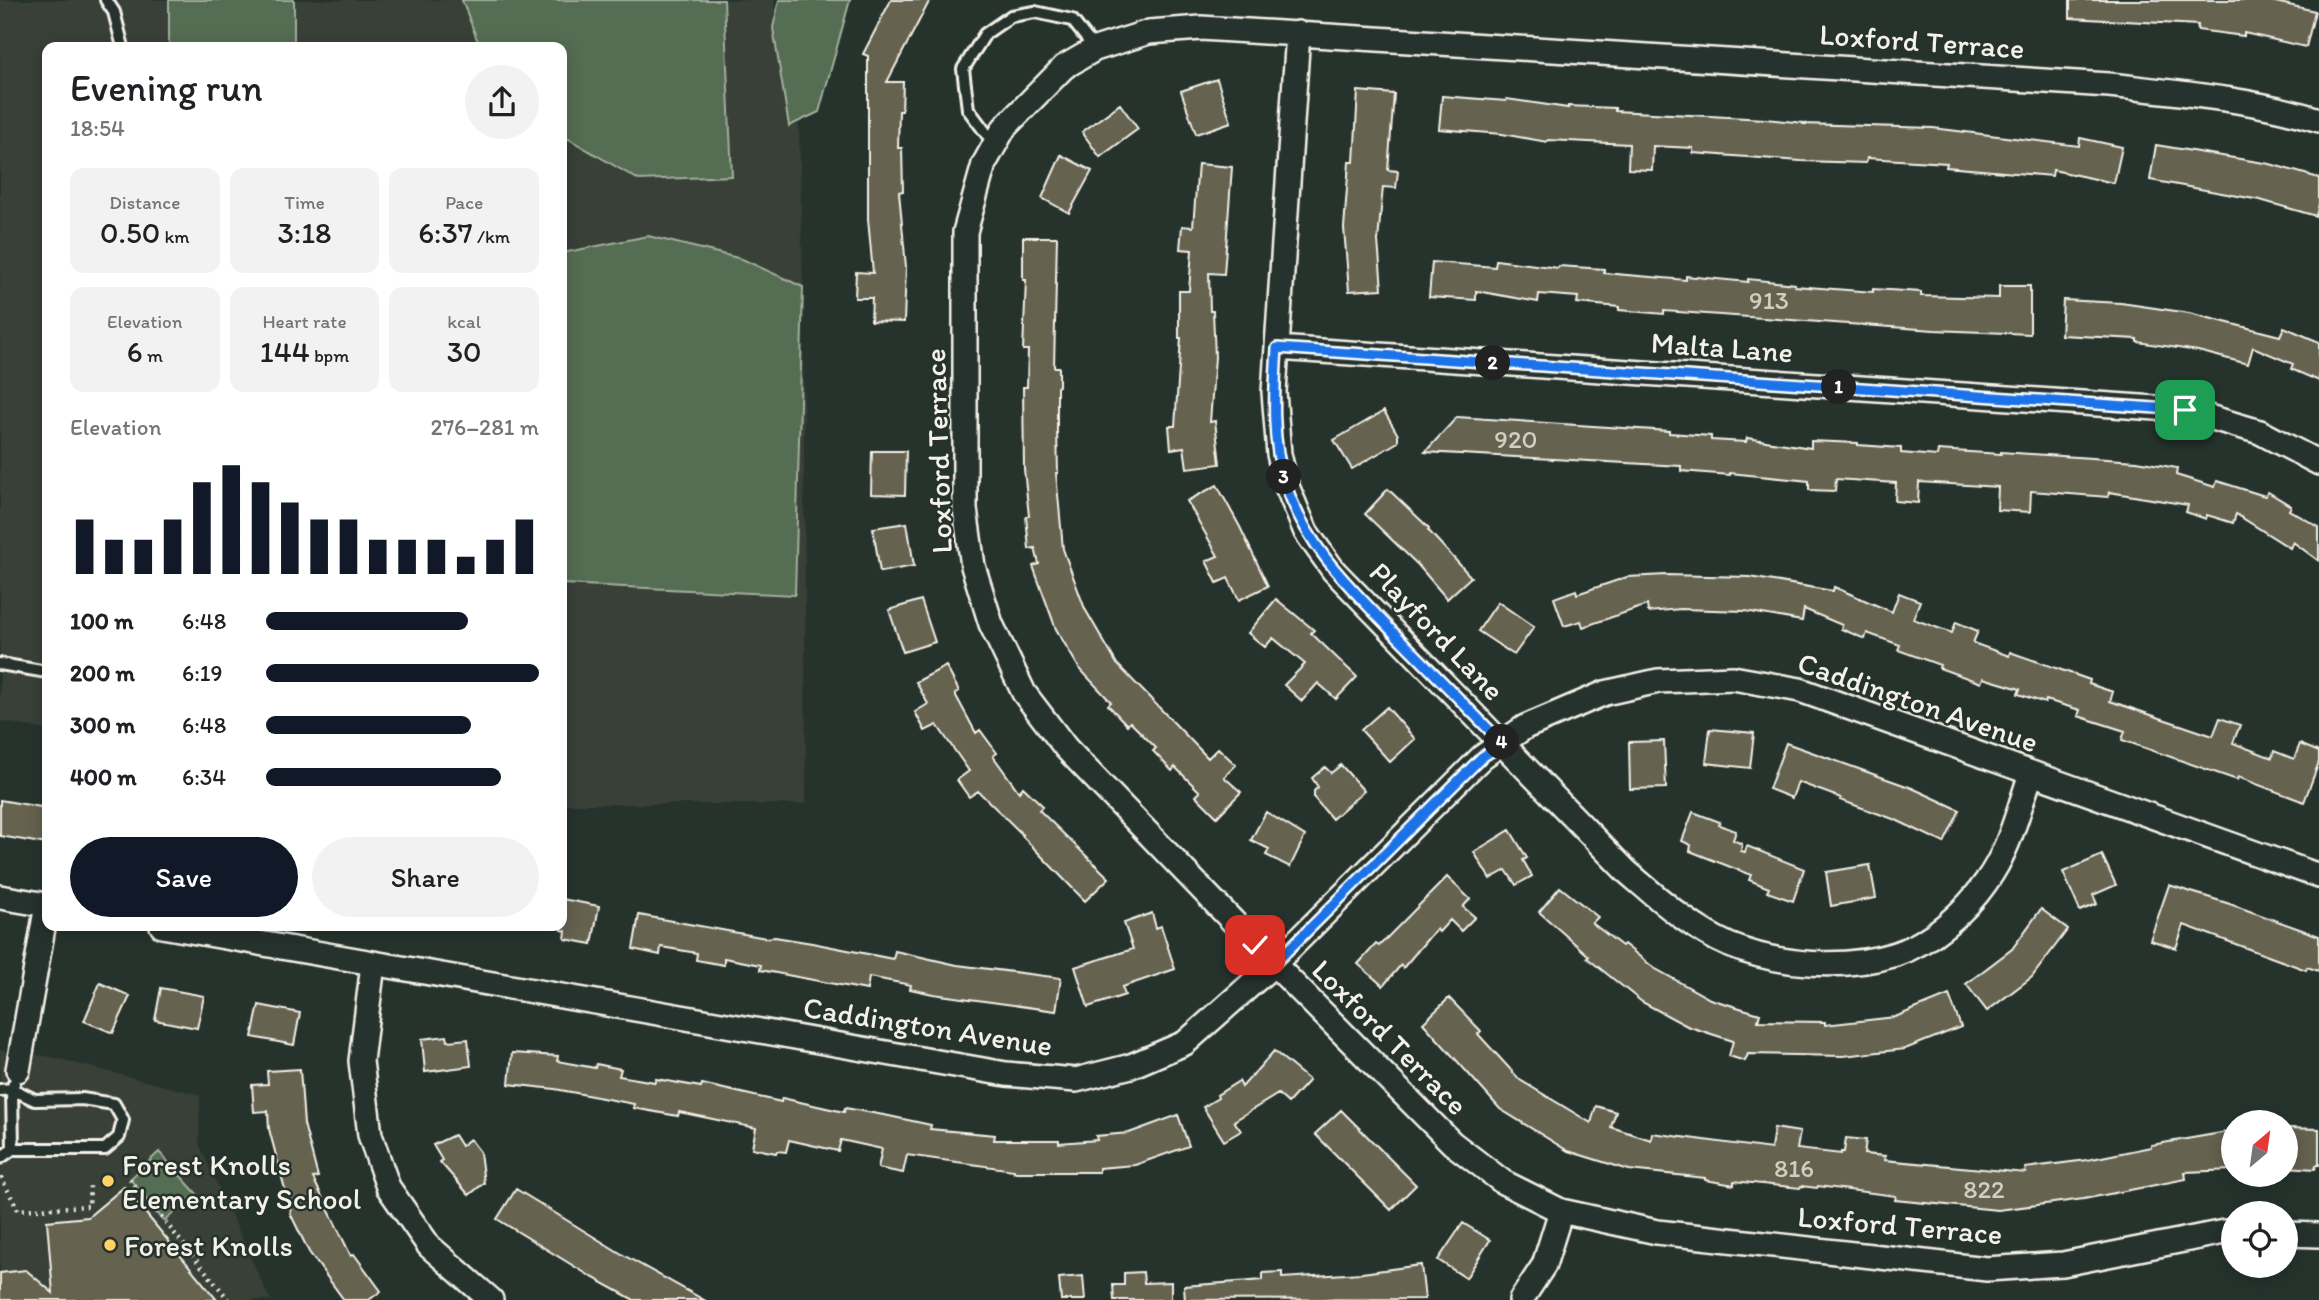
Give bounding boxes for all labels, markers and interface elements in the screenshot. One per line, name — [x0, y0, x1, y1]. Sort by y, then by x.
street label: Loxford Terrace — [1818, 15, 2026, 67]
text: Evening run — [70, 65, 263, 111]
button: share — [465, 65, 539, 139]
text: 18:54 — [70, 114, 125, 142]
text: Distance — [109, 191, 180, 214]
text: Time — [284, 191, 325, 214]
text: Pace — [445, 191, 483, 214]
text: 0.50 — [100, 214, 160, 251]
text: 3:18 — [277, 214, 332, 251]
text: 6:37 — [418, 214, 473, 251]
text: km — [160, 225, 190, 248]
text: /km — [473, 225, 510, 248]
house number: 913 — [1749, 284, 1789, 316]
text: Elevation — [107, 310, 183, 333]
text: Heart rate — [262, 310, 347, 333]
text: kcal — [447, 310, 481, 333]
street label: Malta Lane — [1650, 324, 1794, 370]
text: 6 — [127, 333, 143, 370]
text: 144 — [260, 333, 310, 370]
text: 30 — [447, 333, 482, 370]
text: m — [143, 344, 163, 367]
text: bpm — [310, 344, 349, 367]
pin: 2 — [1476, 346, 1510, 380]
street label: Loxford Terrace — [916, 348, 960, 554]
text: 2 — [1488, 351, 1498, 374]
pin: 1 — [1822, 370, 1856, 404]
text: 1 — [1834, 375, 1843, 398]
pin — [2155, 380, 2215, 440]
icon: arrive — [2166, 391, 2204, 429]
text: Elevation — [70, 413, 161, 441]
text: 276–281 m — [431, 413, 539, 441]
house number: 920 — [1494, 423, 1538, 455]
pin: 3 — [1266, 460, 1302, 494]
text: 3 — [1278, 465, 1289, 488]
street label: Playford Lane — [1362, 554, 1512, 708]
text: 100 m — [70, 607, 134, 635]
text: 6:48 — [182, 607, 226, 635]
street label: Caddington Avenue — [1793, 644, 2043, 760]
text: 200 m — [70, 659, 135, 687]
text: 6:19 — [182, 659, 223, 687]
text: 300 m — [70, 711, 135, 739]
text: 6:48 — [182, 711, 226, 739]
pin: 4 — [1484, 724, 1520, 760]
text: 4 — [1496, 730, 1507, 753]
text: 400 m — [70, 763, 137, 791]
text: 6:34 — [182, 763, 226, 791]
button: Save — [70, 837, 298, 917]
button: Share — [312, 837, 539, 917]
pin — [1225, 915, 1285, 975]
icon: check — [1236, 926, 1274, 964]
street label: Loxford Terrace — [1304, 951, 1476, 1123]
street label: Caddington Avenue — [801, 988, 1055, 1064]
north arrow — [2221, 1110, 2298, 1186]
map controls — [2221, 1110, 2298, 1278]
place label: Forest Knolls Elementary School — [122, 1146, 362, 1217]
house number: 816 — [1774, 1152, 1814, 1184]
marker: Forest Knolls Elementary School — [100, 1173, 116, 1189]
house number: 822 — [1963, 1173, 2005, 1205]
street label: Loxford Terrace — [1796, 1198, 2004, 1252]
button: locate — [2221, 1201, 2298, 1278]
place label: Forest Knolls — [124, 1227, 293, 1264]
marker: Forest Knolls — [102, 1237, 118, 1253]

